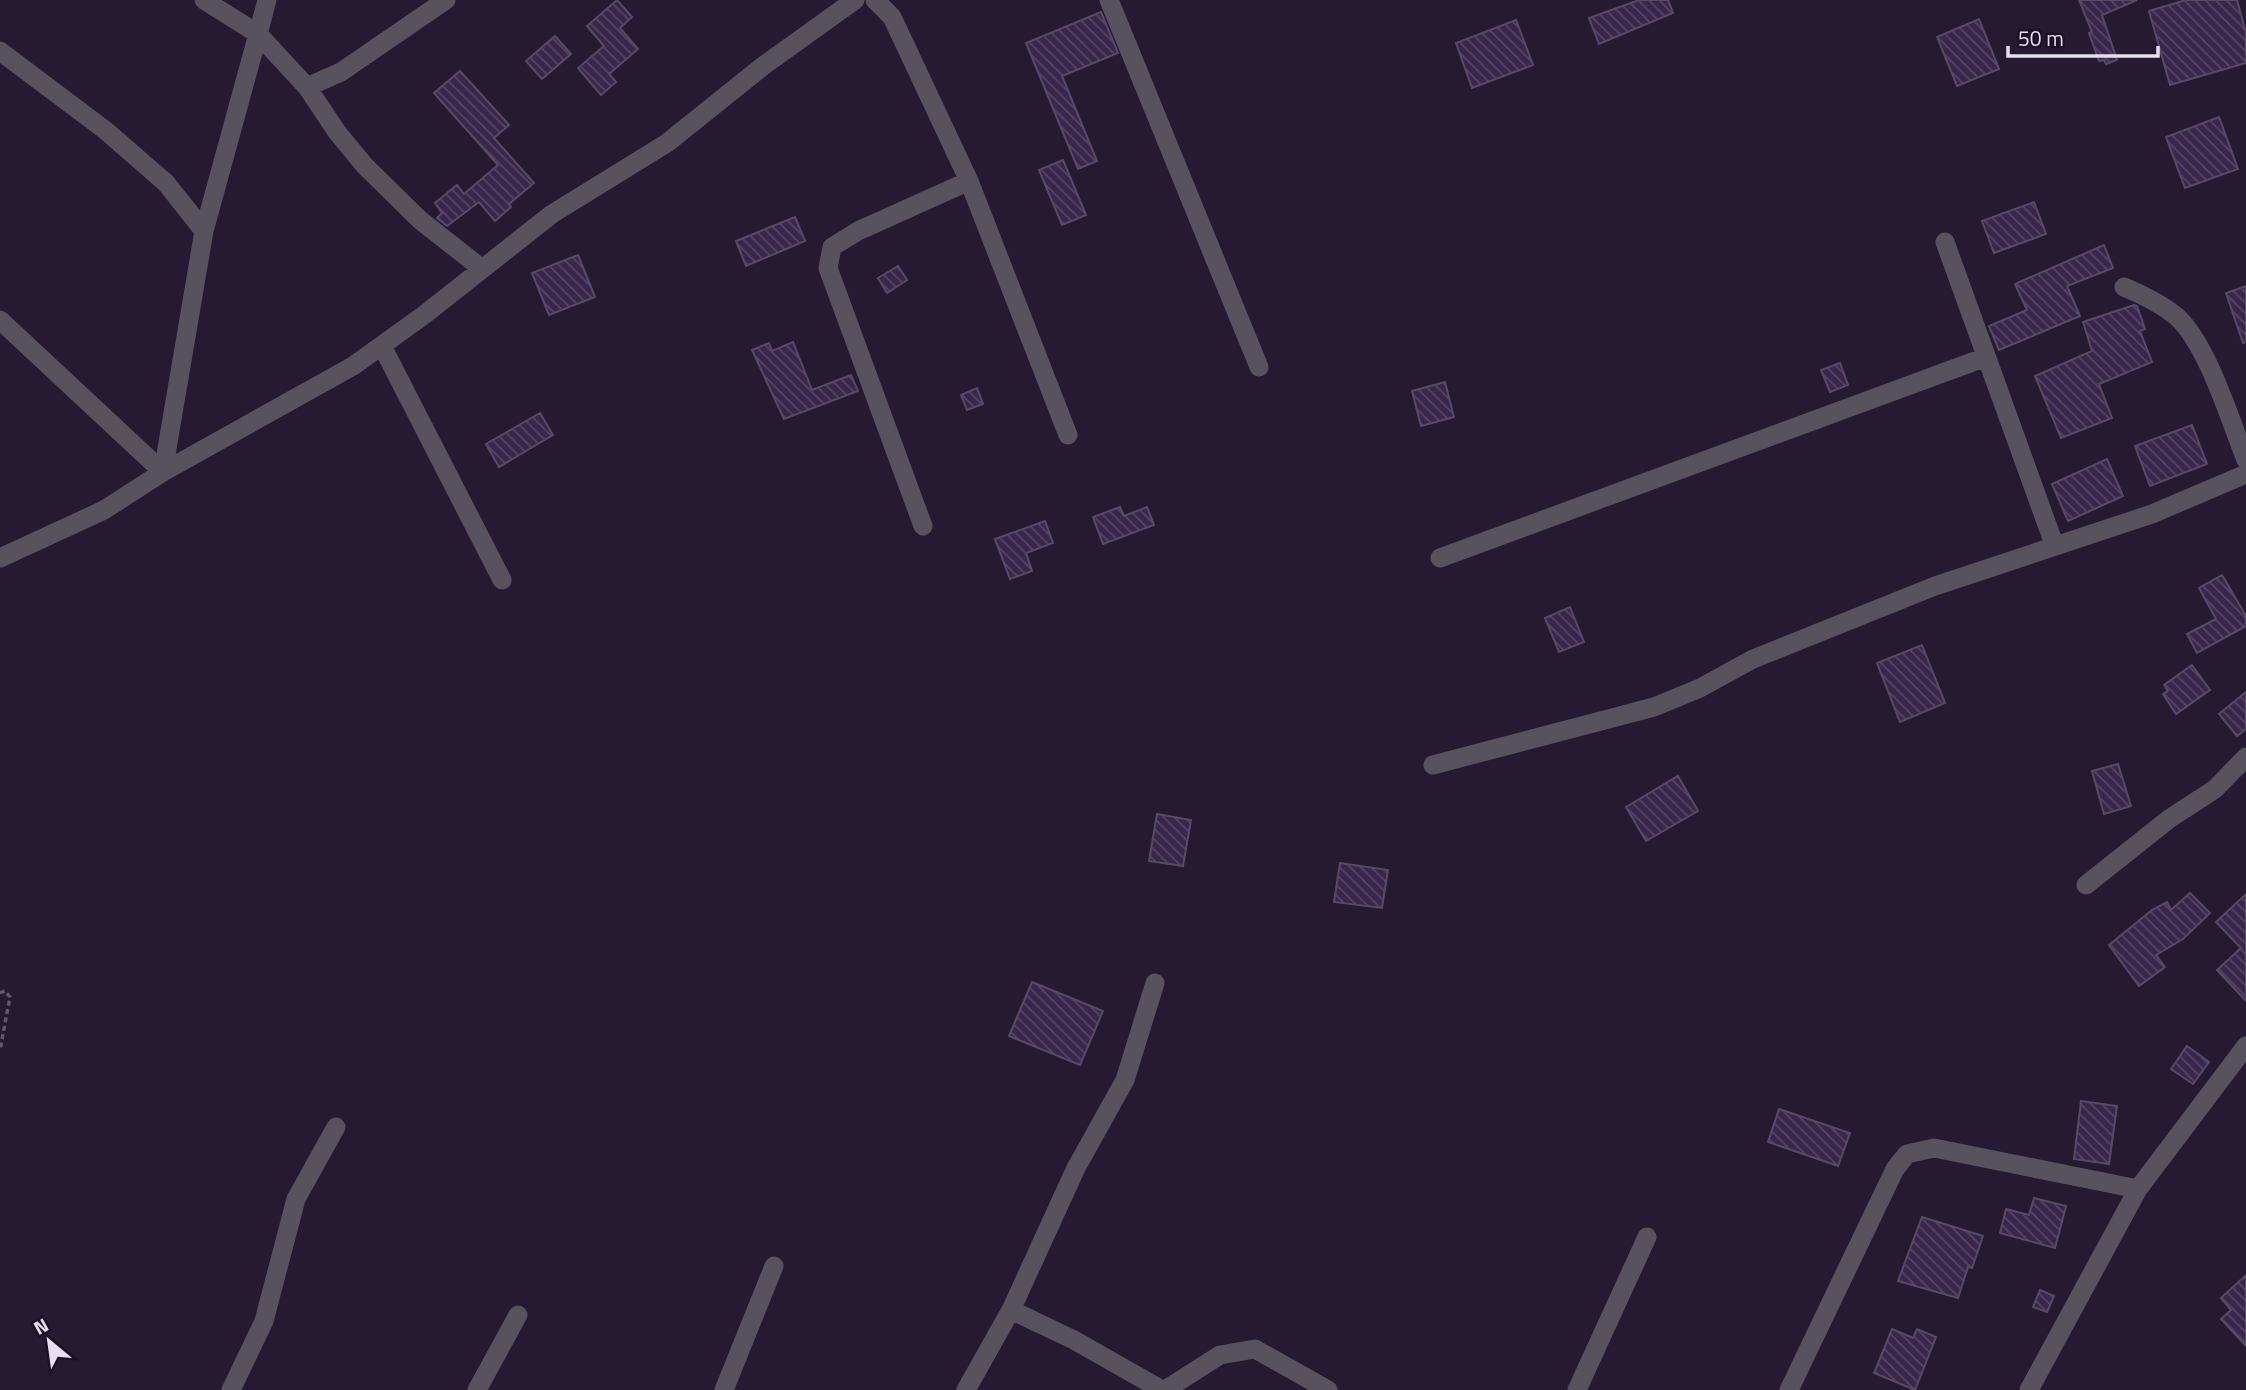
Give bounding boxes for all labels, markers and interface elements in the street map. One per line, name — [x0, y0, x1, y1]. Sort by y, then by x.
scale bar — [2008, 14, 2158, 58]
text: 50 m — [2018, 22, 2064, 54]
north arrow — [14, 1306, 84, 1376]
text: N — [28, 1310, 53, 1342]

